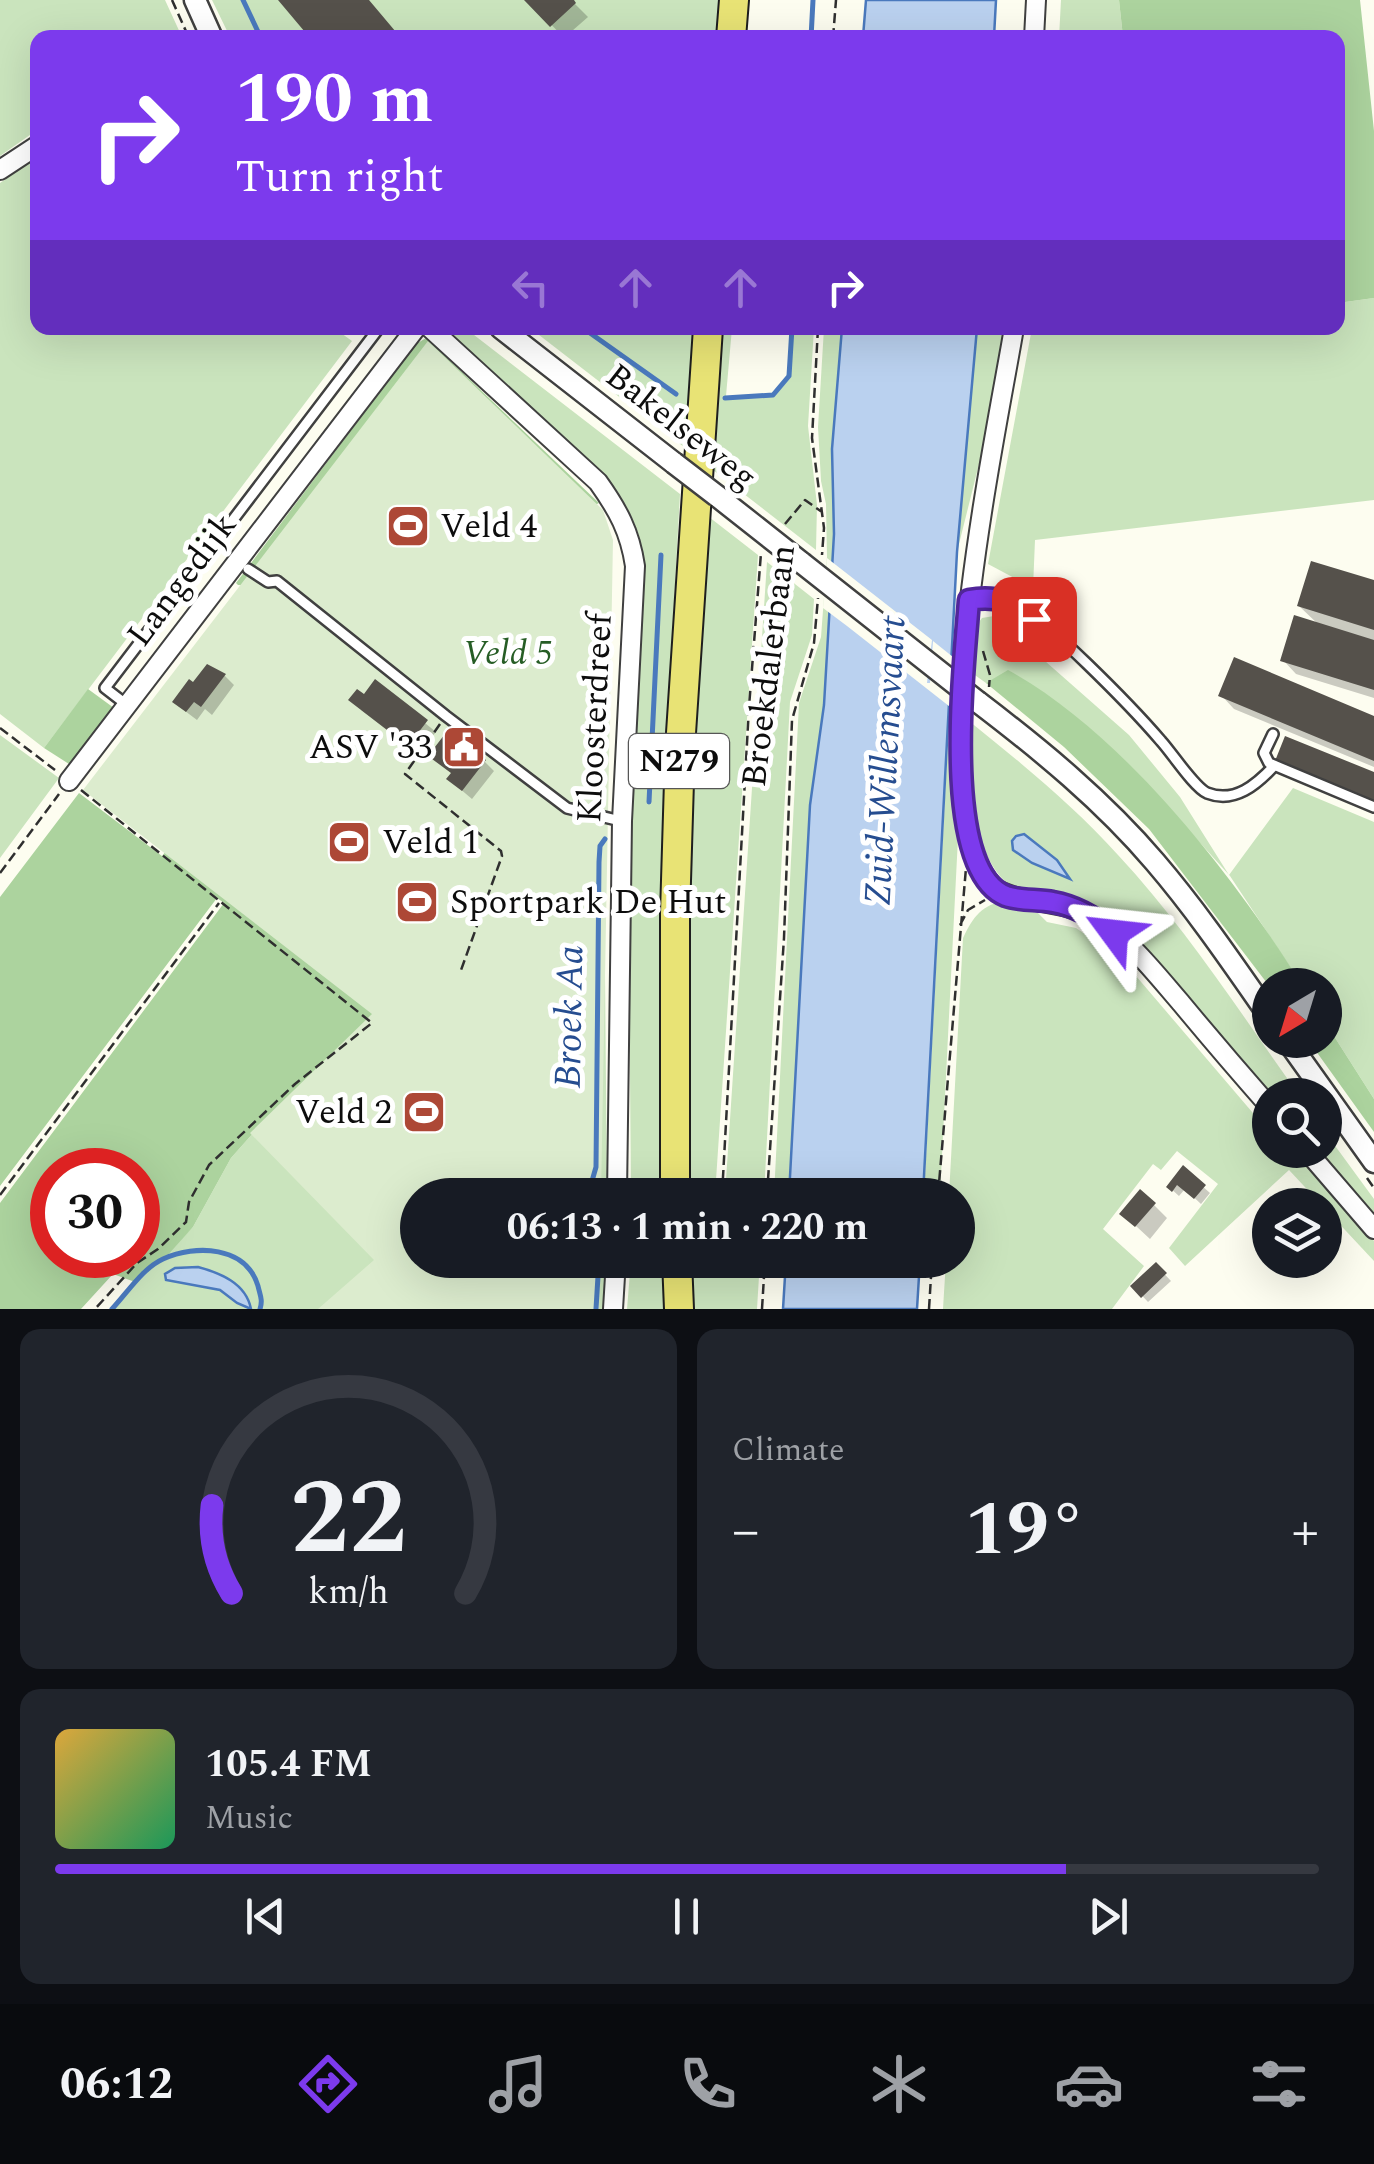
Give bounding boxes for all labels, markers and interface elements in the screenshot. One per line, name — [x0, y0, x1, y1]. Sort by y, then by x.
text: 190 m — [235, 47, 433, 153]
icon: right — [70, 70, 200, 200]
text: Turn right — [235, 143, 444, 212]
icon: left — [503, 260, 558, 315]
icon: ahead — [608, 260, 663, 315]
icon: ahead — [713, 260, 768, 315]
icon: right — [818, 260, 873, 315]
street label: Bakelseweg — [594, 351, 768, 503]
place label: Veld 4 — [440, 500, 538, 553]
street label: Langedijk — [114, 502, 250, 658]
sports icon: Veld 4 — [385, 503, 431, 549]
street label: Broekdalerbaan — [728, 542, 810, 790]
pin — [992, 577, 1077, 662]
icon: arrive — [1007, 592, 1062, 647]
street label: Kloosterdreef — [563, 609, 627, 824]
water label: Zuid-Willemsvaart — [849, 614, 923, 907]
park label: Veld 5 — [463, 627, 553, 680]
place label: ASV '33 — [309, 721, 432, 774]
public building icon: ASV '33 — [441, 724, 487, 770]
road number: N279 — [629, 734, 729, 788]
place label: Veld 1 — [382, 816, 479, 869]
sports icon: Veld 1 — [326, 819, 372, 865]
place label: Sportpark De Hut — [450, 876, 727, 929]
sports icon: Sportpark De Hut — [394, 879, 440, 925]
position arrow — [1062, 881, 1166, 985]
water label: Broek Aa — [540, 945, 600, 1089]
north arrow — [1252, 968, 1342, 1058]
map controls — [1252, 968, 1342, 1278]
button: search — [1252, 1078, 1342, 1168]
place label: Veld 2 — [295, 1086, 392, 1139]
sports icon: Veld 2 — [401, 1089, 447, 1135]
speed limit sign: 30 — [30, 1148, 160, 1278]
button: layers — [1252, 1188, 1342, 1278]
text: 06:13 · 1 min · 220 m — [507, 1199, 868, 1257]
text: Climate — [732, 1426, 844, 1475]
text: 22 — [290, 1441, 407, 1599]
text: 19° — [965, 1474, 1086, 1588]
text: − — [732, 1490, 760, 1573]
text: + — [1291, 1490, 1319, 1573]
text: km/h — [308, 1565, 389, 1620]
text: 105.4 FM — [205, 1736, 372, 1794]
text: Music — [205, 1794, 293, 1843]
icon: previous — [238, 1889, 293, 1944]
icon: pause — [659, 1889, 714, 1944]
icon: next — [1081, 1889, 1136, 1944]
icon: directions — [293, 2049, 363, 2119]
icon: music — [483, 2049, 553, 2119]
icon: phone — [673, 2049, 743, 2119]
icon: climate — [864, 2049, 934, 2119]
icon: car — [1054, 2049, 1124, 2119]
icon: filters — [1244, 2049, 1314, 2119]
text: 06:12 — [60, 2050, 173, 2119]

